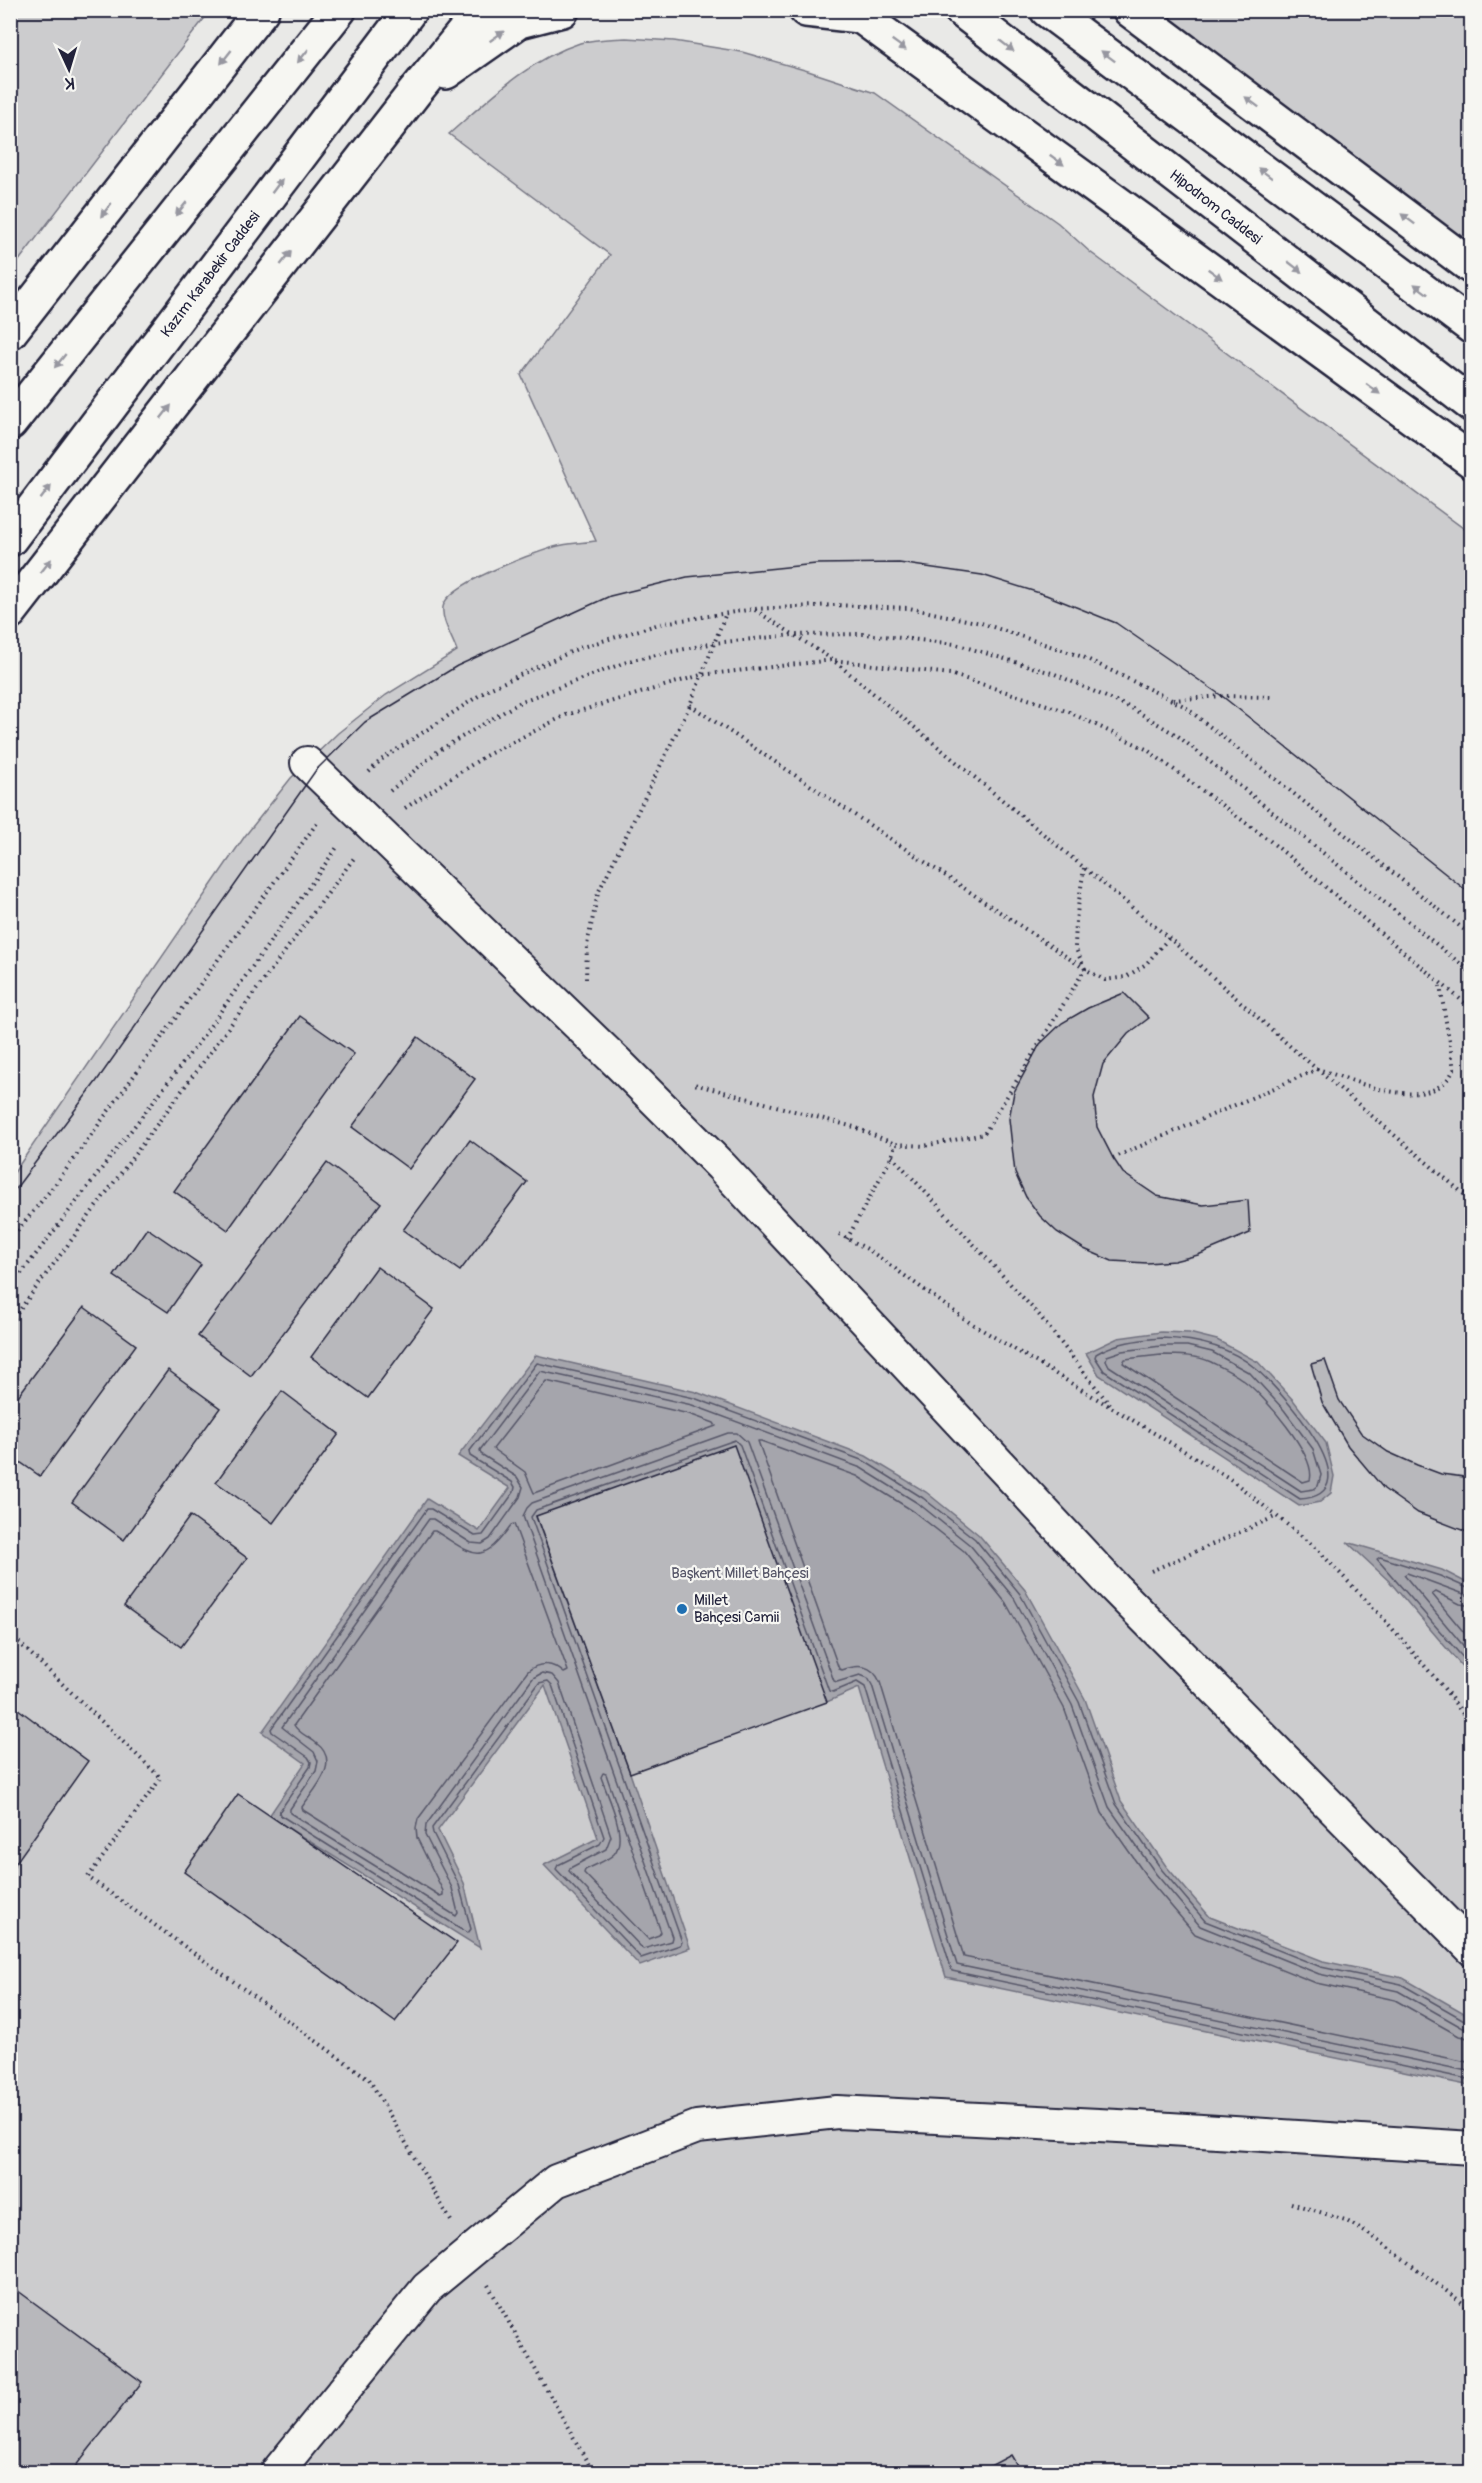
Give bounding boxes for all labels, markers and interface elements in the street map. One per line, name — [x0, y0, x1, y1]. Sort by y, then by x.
one-way arrow — [489, 31, 505, 42]
north arrow — [39, 39, 99, 99]
one-way arrow — [891, 39, 907, 51]
one-way arrow — [1000, 40, 1015, 52]
one-way arrow — [296, 48, 309, 64]
one-way arrow — [220, 49, 232, 64]
one-way arrow — [1101, 51, 1116, 63]
text: K — [64, 73, 75, 93]
one-way arrow — [1245, 96, 1261, 108]
one-way arrow — [1050, 153, 1065, 165]
street label: Hipodrom Caddesi — [1166, 165, 1266, 249]
one-way arrow — [1257, 167, 1273, 179]
one-way arrow — [271, 178, 283, 193]
one-way arrow — [175, 201, 188, 217]
one-way arrow — [100, 203, 112, 218]
street label: Kazım Karabekir Caddesi — [156, 207, 264, 341]
one-way arrow — [1401, 213, 1417, 225]
one-way arrow — [280, 250, 292, 266]
one-way arrow — [1287, 261, 1303, 274]
one-way arrow — [1206, 268, 1222, 280]
one-way arrow — [1413, 283, 1429, 296]
one-way arrow — [53, 353, 66, 369]
one-way arrow — [1364, 383, 1380, 395]
one-way arrow — [160, 404, 173, 420]
one-way arrow — [39, 484, 52, 500]
one-way arrow — [40, 558, 53, 574]
park label: Başkent Millet Bahçesi — [671, 1564, 809, 1583]
place label: Millet Bahçesi Camii — [694, 1591, 780, 1627]
marker: Millet Bahçesi Camii — [675, 1602, 689, 1616]

